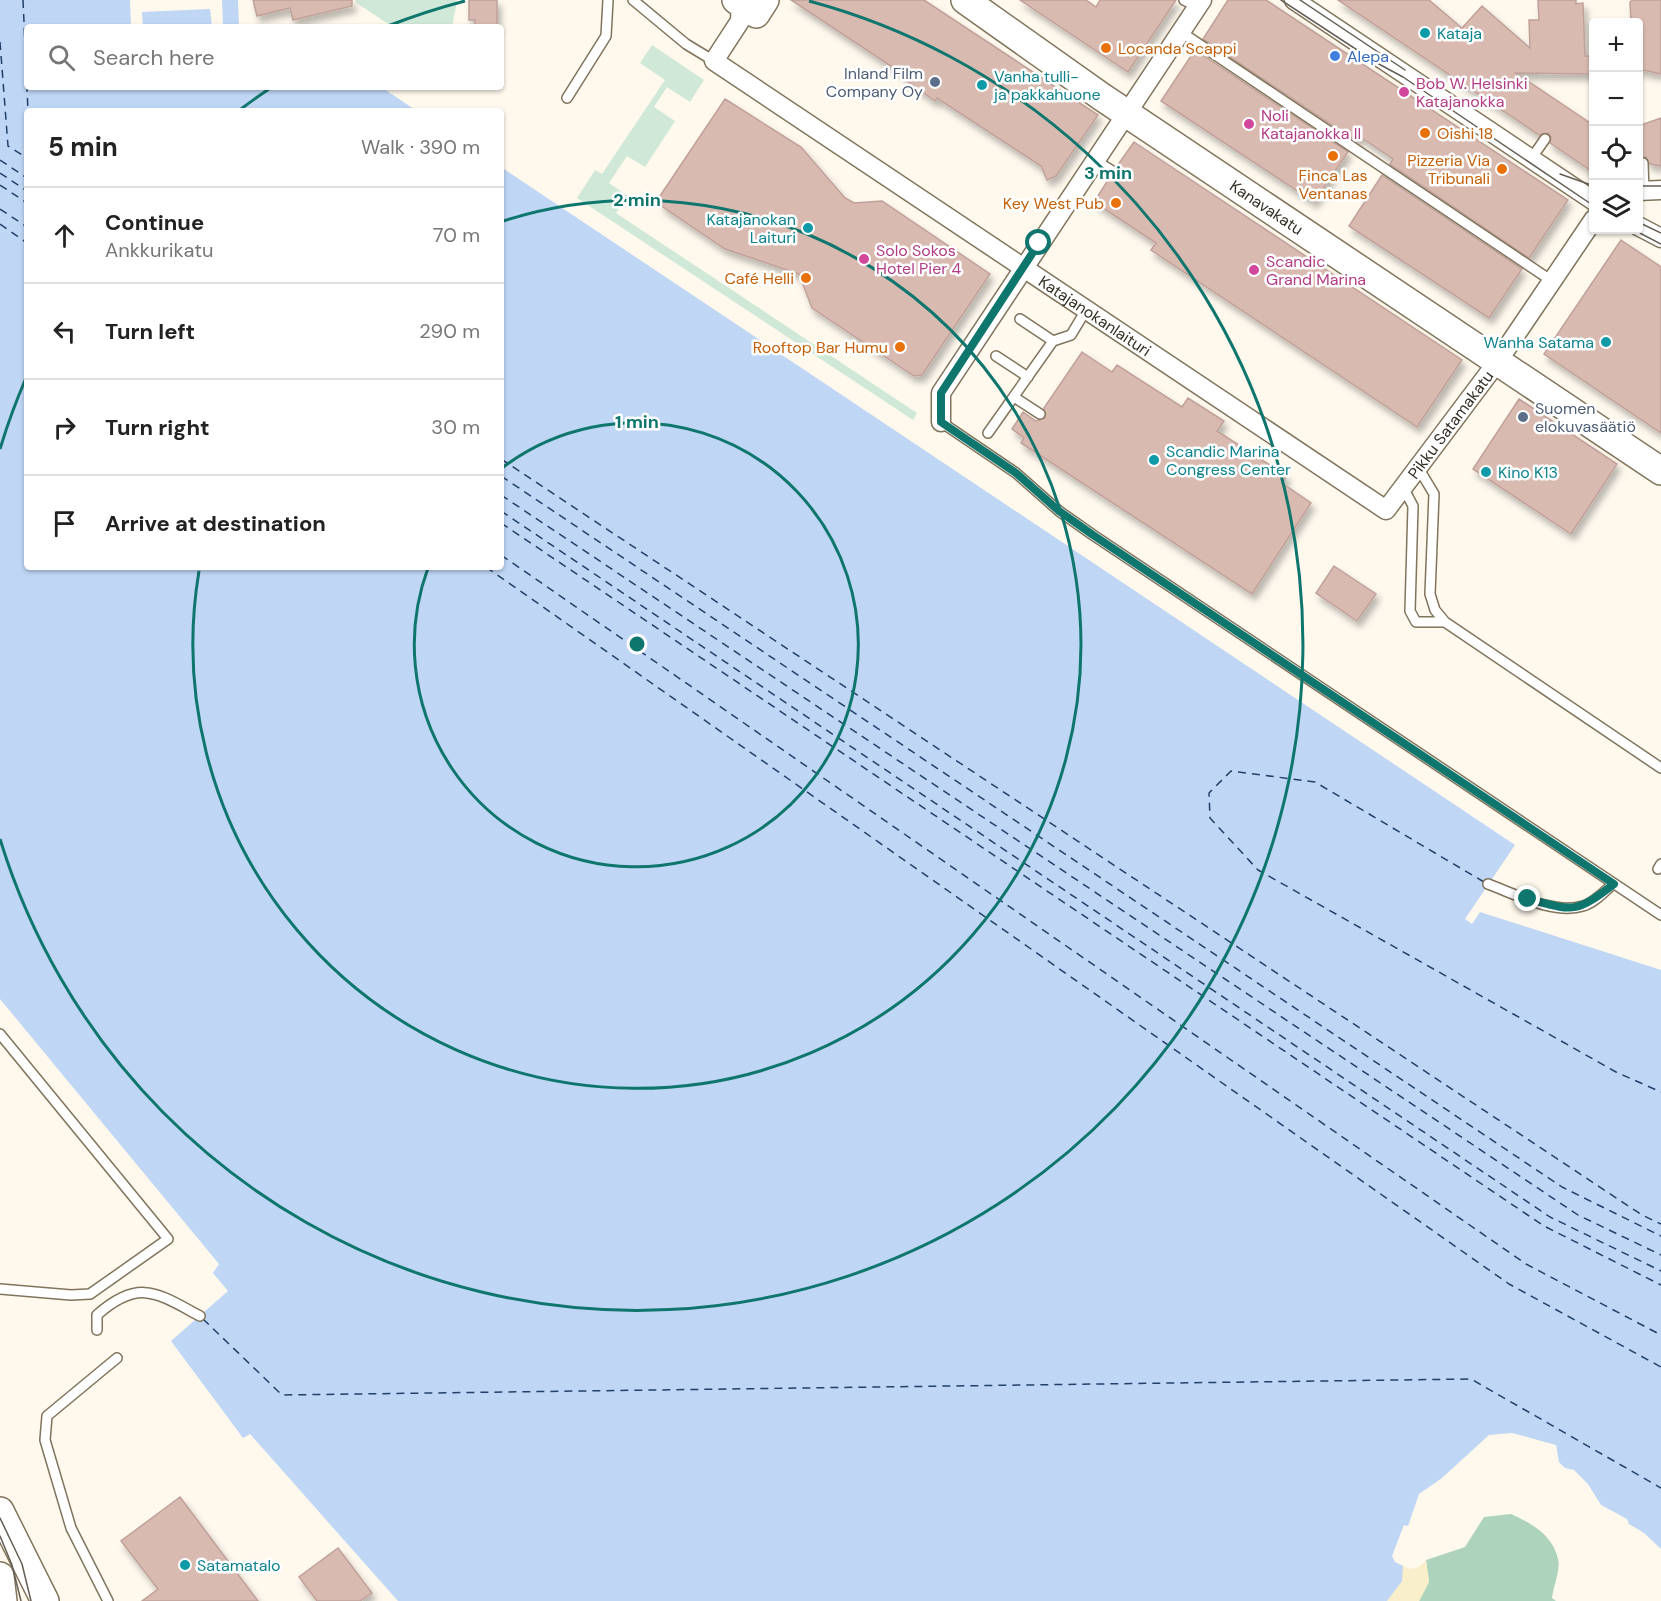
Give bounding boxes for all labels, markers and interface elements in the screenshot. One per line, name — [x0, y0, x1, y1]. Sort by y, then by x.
map controls — [1589, 18, 1643, 234]
button: + — [1589, 18, 1643, 72]
place label: Kataja — [1437, 23, 1482, 44]
search box — [24, 24, 504, 90]
marker: Kataja — [1418, 26, 1432, 40]
place label: Locanda Scappi — [1118, 38, 1237, 59]
icon: search — [45, 41, 78, 74]
marker: Locanda Scappi — [1099, 41, 1113, 55]
text: Search here — [93, 43, 214, 72]
place label: Alepa — [1347, 46, 1389, 67]
marker: Alepa — [1328, 49, 1342, 63]
place label: Inland Film Company Oy — [826, 63, 923, 102]
place label: Vanha tulli- ja pakkahuone — [993, 66, 1100, 105]
button: − — [1589, 72, 1643, 126]
place label: Bob W. Helsinki Katajanokka — [1416, 73, 1528, 112]
marker: Inland Film Company Oy — [928, 75, 942, 89]
marker: Vanha tulli- ja pakkahuone — [975, 78, 989, 92]
marker: Bob W. Helsinki Katajanokka — [1397, 85, 1411, 99]
place label: Noli Katajanokka II — [1261, 105, 1361, 144]
marker: Noli Katajanokka II — [1242, 117, 1256, 131]
place label: Oishi 18 — [1437, 123, 1493, 144]
marker: Oishi 18 — [1418, 126, 1432, 140]
button: locate — [1589, 126, 1643, 180]
text: 5 min — [48, 130, 118, 164]
text: Walk · 390 m — [361, 134, 480, 160]
marker: Finca Las Ventanas — [1326, 149, 1340, 163]
place label: Pizzeria Via Tribunali — [1407, 150, 1490, 189]
text: 3 min — [1084, 161, 1132, 185]
marker: Pizzeria Via Tribunali — [1495, 162, 1509, 176]
place label: Finca Las Ventanas — [1299, 165, 1367, 204]
street label: Kanavakatu — [1226, 175, 1307, 239]
button: layers — [1589, 180, 1643, 234]
text: 2 min — [613, 188, 661, 212]
place label: Key West Pub — [1003, 193, 1104, 214]
marker: Key West Pub — [1109, 196, 1123, 210]
text: Continue — [105, 208, 204, 237]
place label: Katajanokan Laituri — [706, 209, 796, 248]
icon: ahead — [48, 219, 81, 252]
marker: Katajanokan Laituri — [801, 221, 815, 235]
text: 70 m — [433, 222, 480, 248]
route start — [1025, 229, 1051, 255]
text: Ankkurikatu — [105, 237, 213, 263]
place label: Solo Sokos Hotel Pier 4 — [876, 240, 961, 279]
place label: Scandic Grand Marina — [1266, 251, 1366, 290]
marker: Solo Sokos Hotel Pier 4 — [857, 252, 871, 266]
marker: Scandic Grand Marina — [1247, 263, 1261, 277]
place label: Café Helli — [724, 268, 794, 289]
street label: Katajanokanlaituri — [1035, 270, 1155, 361]
marker: Café Helli — [799, 271, 813, 285]
icon: left — [48, 315, 81, 348]
text: Turn left — [105, 317, 195, 346]
text: 290 m — [419, 318, 480, 344]
place label: Wanha Satama — [1484, 332, 1594, 353]
marker: Wanha Satama — [1599, 335, 1613, 349]
place label: Rooftop Bar Humu — [753, 337, 888, 358]
marker: Rooftop Bar Humu — [893, 340, 907, 354]
street label: Pikku Satamakatu — [1403, 366, 1498, 483]
place label: Suomen elokuvasäätiö — [1535, 398, 1636, 437]
text: 1 min — [615, 410, 659, 434]
marker: Suomen elokuvasäätiö — [1516, 410, 1530, 424]
icon: right — [48, 411, 81, 444]
text: Turn right — [105, 413, 210, 442]
text: 30 m — [431, 414, 480, 440]
place label: Scandic Marina Congress Center — [1166, 441, 1291, 480]
marker: Scandic Marina Congress Center — [1147, 453, 1161, 467]
place label: Kino K13 — [1498, 462, 1558, 483]
marker: Kino K13 — [1479, 465, 1493, 479]
icon: arrive — [48, 507, 81, 540]
text: Arrive at destination — [105, 509, 326, 538]
centre of rings — [627, 634, 647, 654]
route end — [1514, 885, 1540, 911]
place label: Satamatalo — [197, 1555, 281, 1576]
marker: Satamatalo — [178, 1558, 192, 1572]

